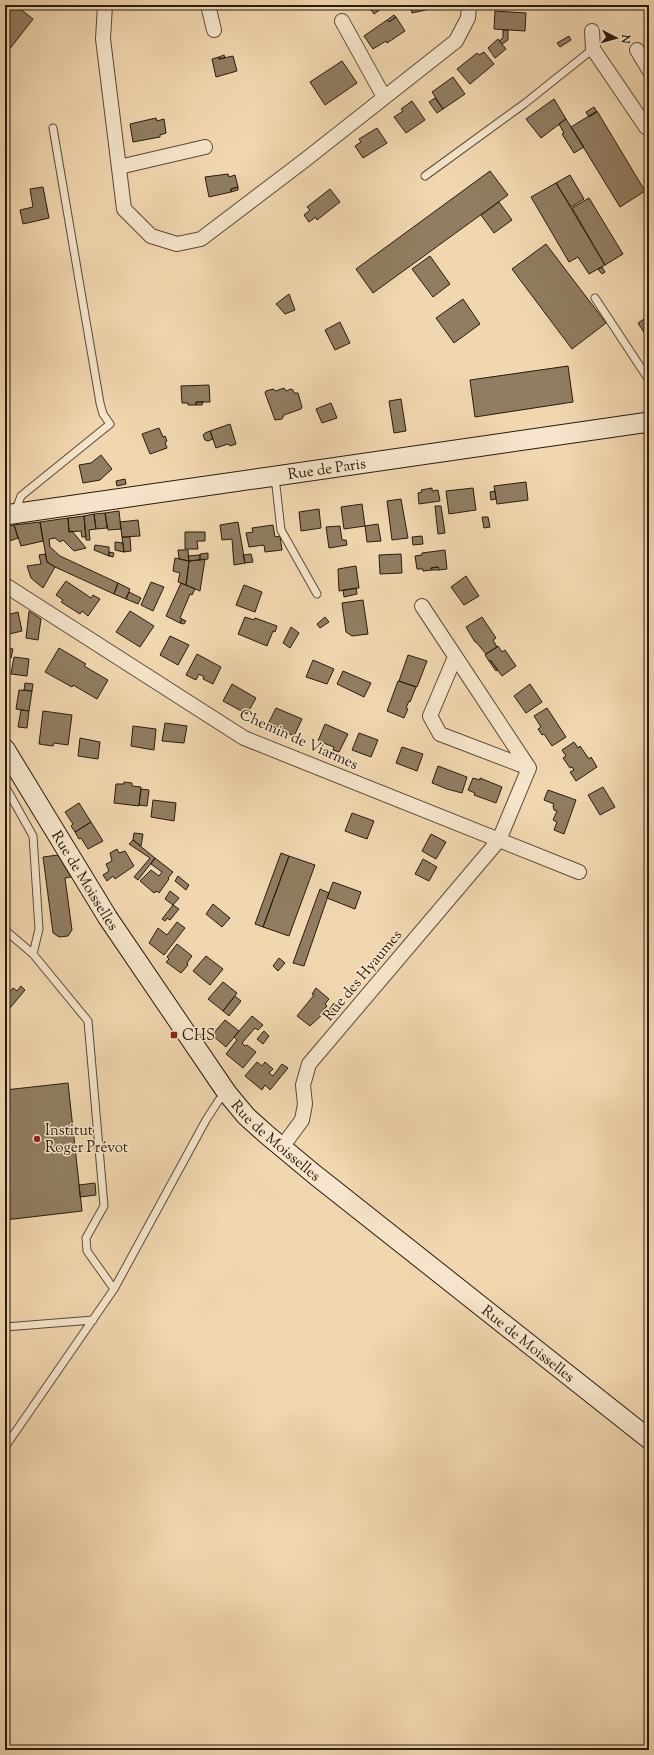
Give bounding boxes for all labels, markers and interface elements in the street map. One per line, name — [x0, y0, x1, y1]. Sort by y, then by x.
north arrow — [596, 18, 636, 58]
text: N — [617, 33, 633, 44]
street label: Rue de Paris — [287, 454, 367, 486]
street label: Chemin de Viarmes — [236, 705, 361, 776]
street label: Rue de Moisselles — [45, 827, 123, 935]
street label: Rue des Hyaumes — [319, 926, 408, 1026]
place label: CHS — [182, 1026, 215, 1047]
marker: CHS — [169, 1030, 179, 1040]
street label: Rue de Moisselles — [225, 1096, 324, 1187]
place label: Institut Roger Prévot — [45, 1121, 128, 1159]
marker: Institut Roger Prévot — [32, 1134, 42, 1144]
street label: Rue de Moisselles — [476, 1301, 579, 1388]

